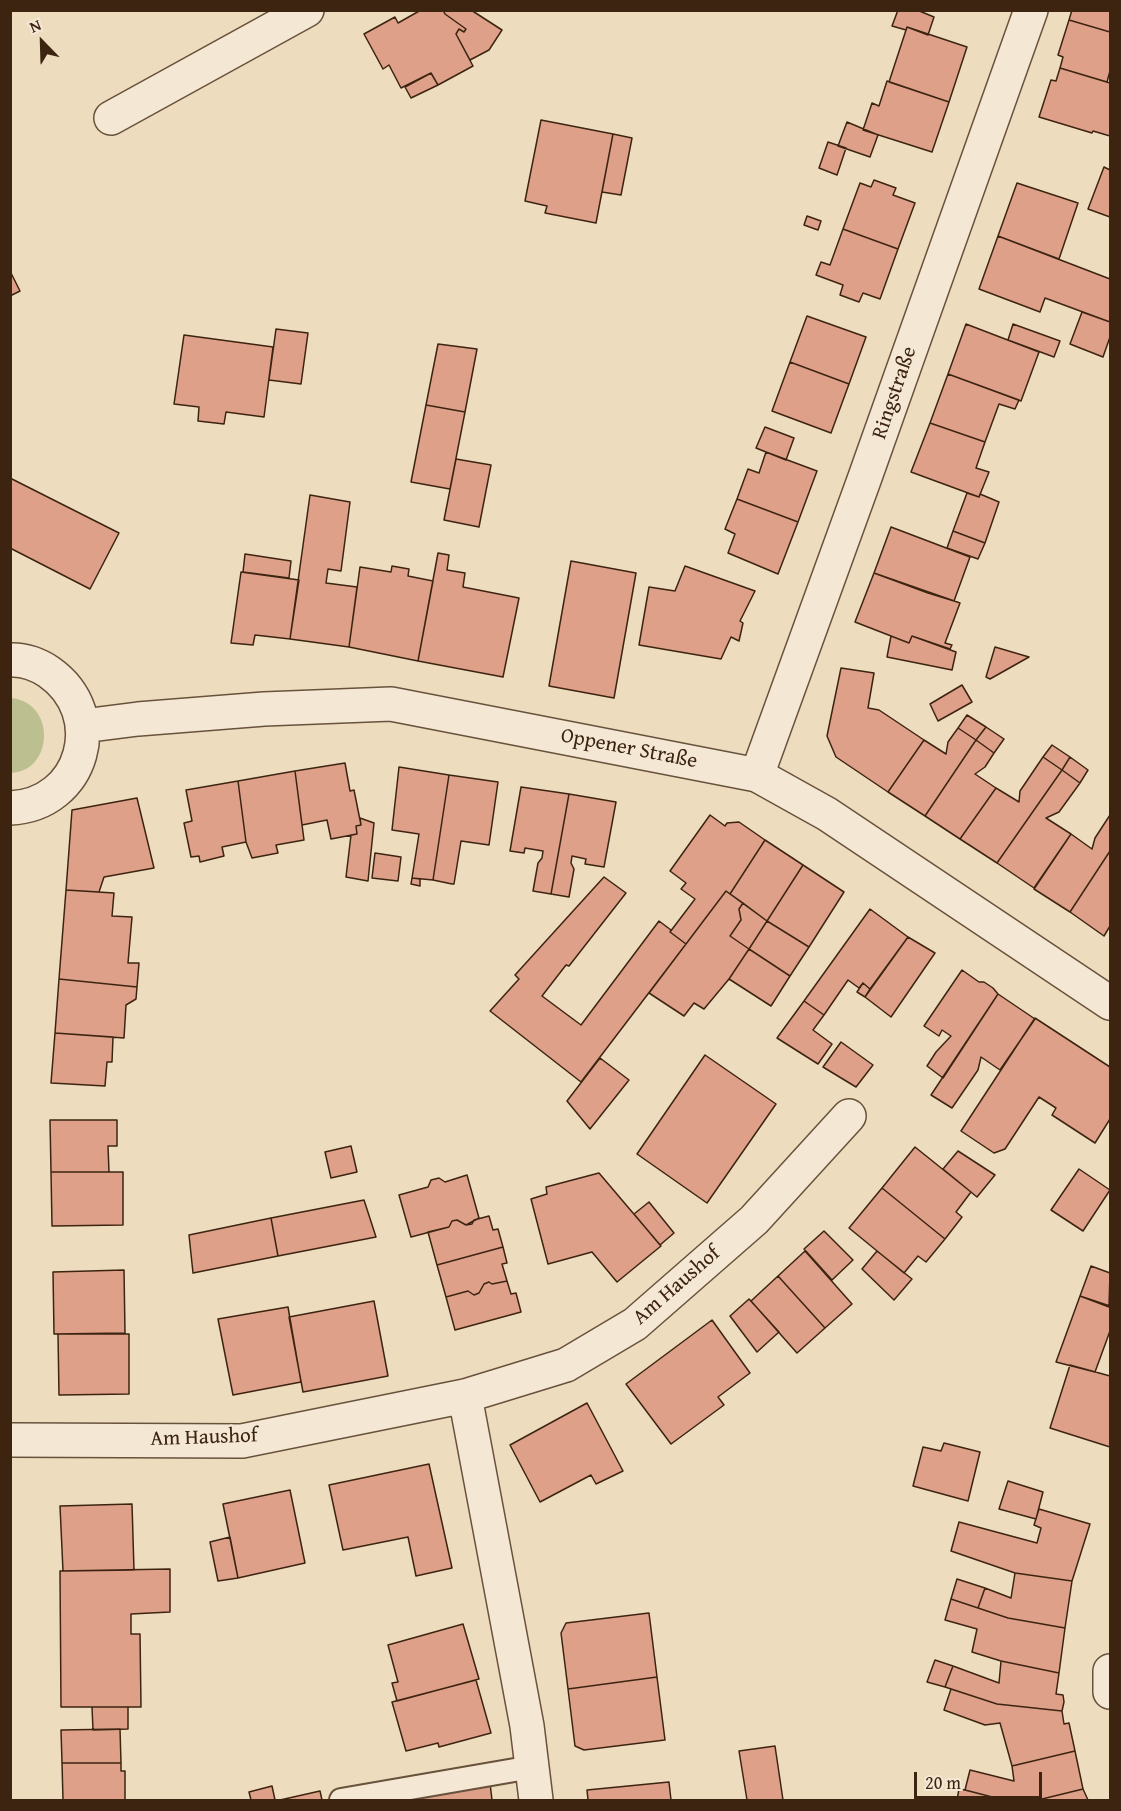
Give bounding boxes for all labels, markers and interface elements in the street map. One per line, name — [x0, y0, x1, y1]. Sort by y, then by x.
north arrow — [12, 12, 72, 72]
text: N — [25, 12, 45, 39]
street label: Ringstraße — [867, 343, 923, 443]
street label: Oppener Straße — [559, 723, 699, 775]
street label: Am Haushof — [628, 1241, 726, 1331]
street label: Am Haushof — [150, 1424, 258, 1452]
scale bar — [917, 1760, 1044, 1798]
text: 20 m — [925, 1769, 961, 1796]

